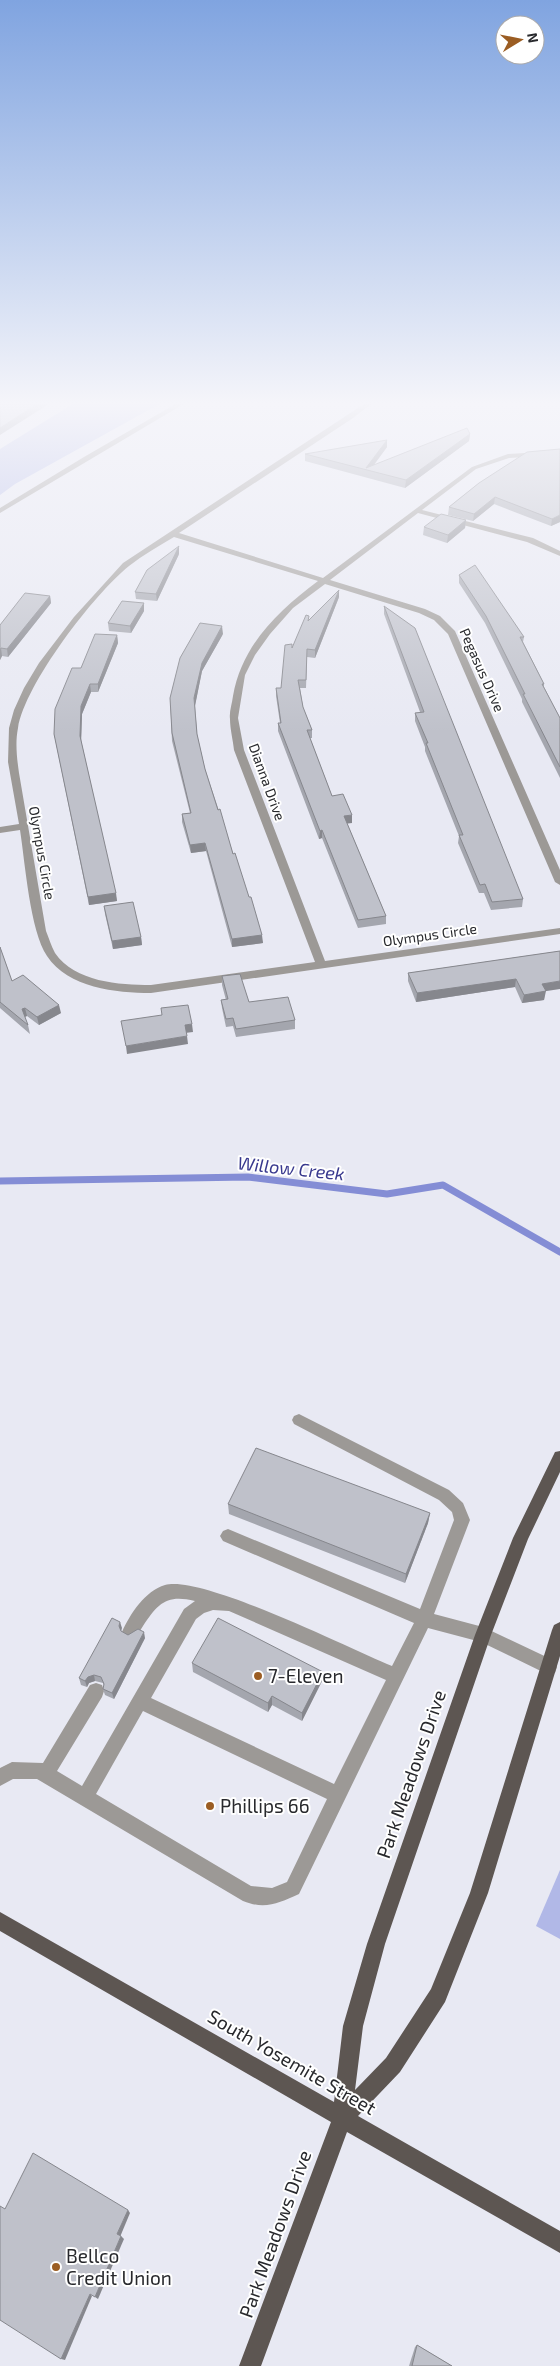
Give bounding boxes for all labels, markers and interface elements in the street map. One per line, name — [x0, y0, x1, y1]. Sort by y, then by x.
north arrow — [495, 15, 545, 65]
text: N — [524, 31, 543, 44]
street label: Pegasus Drive — [456, 625, 508, 714]
street label: Dianna Drive — [246, 741, 289, 823]
street label: Olympus Circle — [26, 805, 59, 901]
street label: Olympus Circle — [382, 920, 478, 950]
water label: Willow Creek — [237, 1151, 346, 1185]
place label: 7-Eleven — [268, 1664, 344, 1687]
marker: 7-Eleven — [252, 1670, 264, 1682]
street label: Park Meadows Drive — [371, 1687, 450, 1861]
place label: Phillips 66 — [220, 1794, 310, 1817]
marker: Phillips 66 — [204, 1800, 216, 1812]
street label: South Yosemite Street — [204, 2004, 380, 2119]
street label: Park Meadows Drive — [234, 2147, 316, 2321]
place label: Bellco Credit Union — [66, 2244, 172, 2289]
marker: Bellco Credit Union — [50, 2261, 62, 2273]

